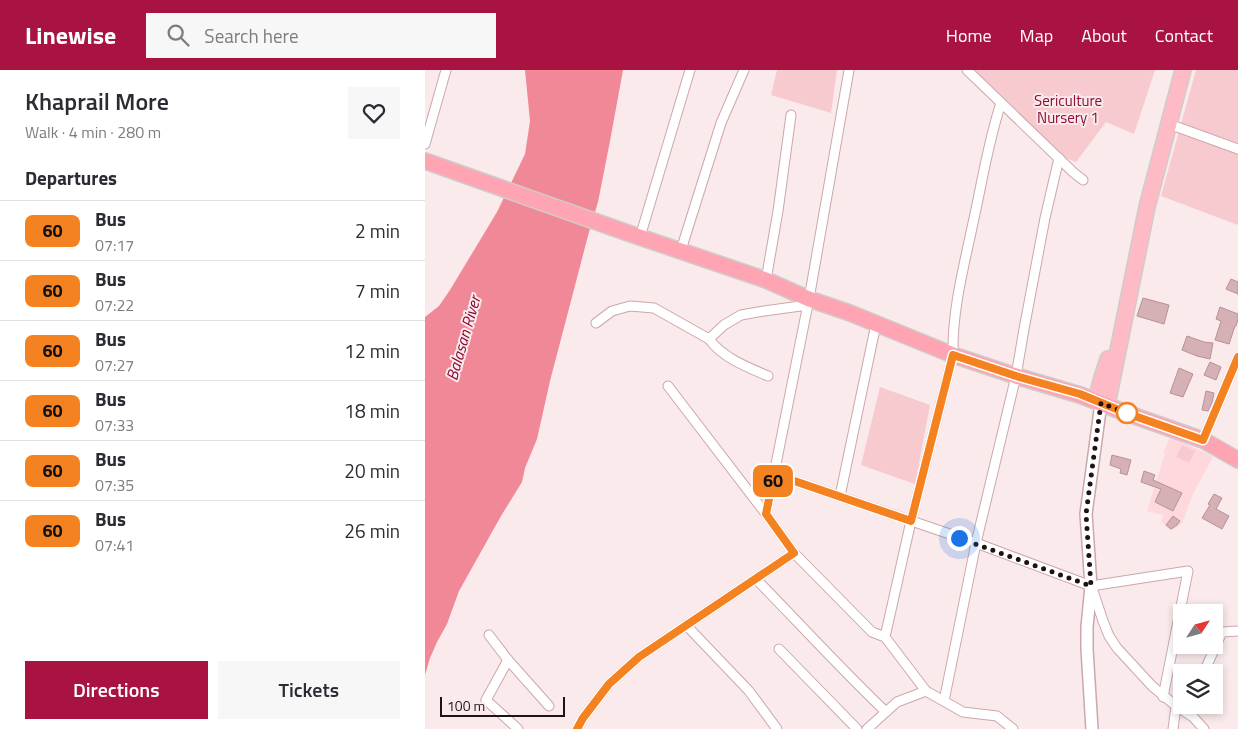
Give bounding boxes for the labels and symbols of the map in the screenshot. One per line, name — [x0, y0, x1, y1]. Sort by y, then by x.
park label: Sericulture Nursery 1 — [1034, 89, 1102, 129]
water label: Balasan River — [439, 291, 487, 383]
unlabelled marker — [1116, 402, 1138, 424]
line badge: 60 — [751, 465, 795, 497]
your location — [947, 526, 972, 551]
north arrow — [1173, 604, 1223, 654]
scale bar — [440, 694, 565, 717]

